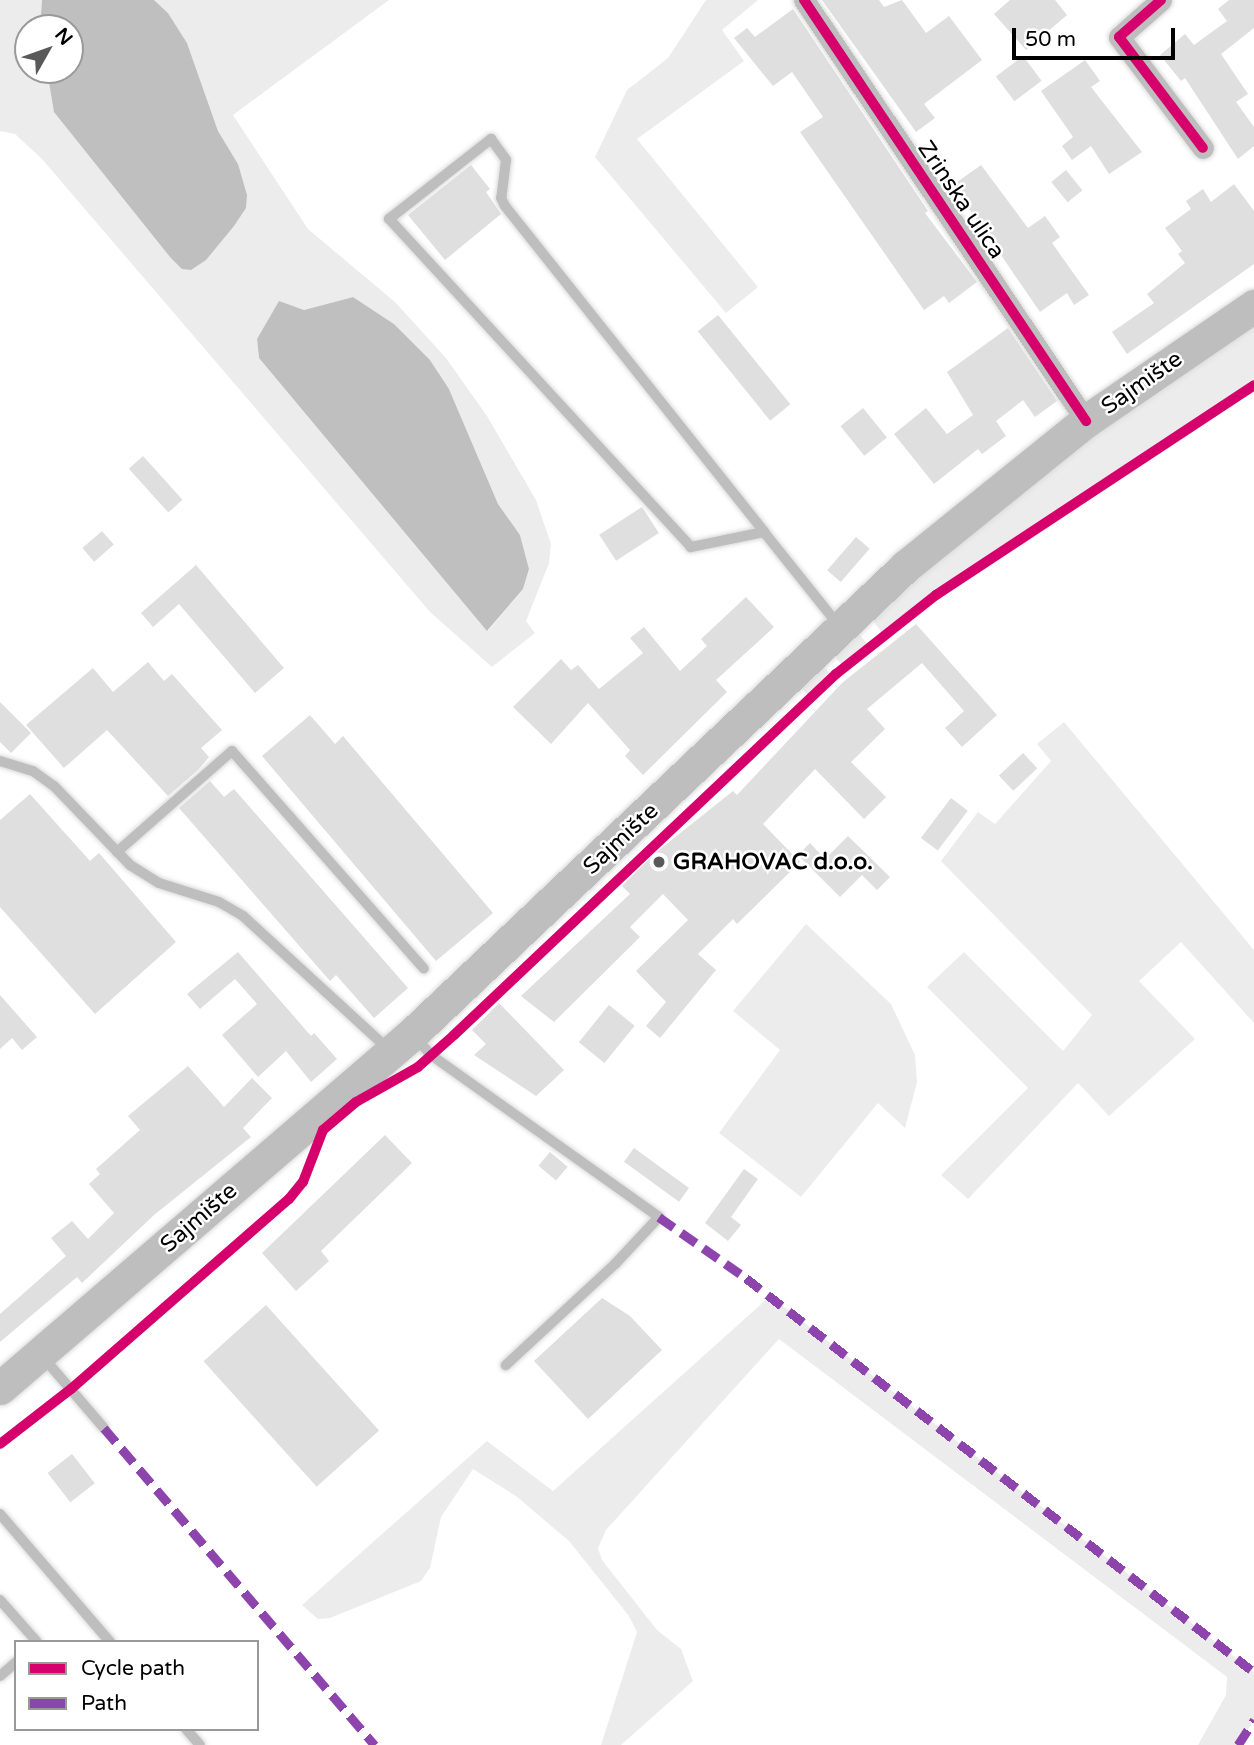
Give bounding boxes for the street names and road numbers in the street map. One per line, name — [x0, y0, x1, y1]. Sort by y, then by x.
street label: Zrinska ulica — [912, 136, 1010, 264]
street label: Sajmište — [1096, 345, 1188, 421]
street label: Sajmište — [578, 797, 664, 881]
street label: Sajmište — [155, 1177, 243, 1259]

